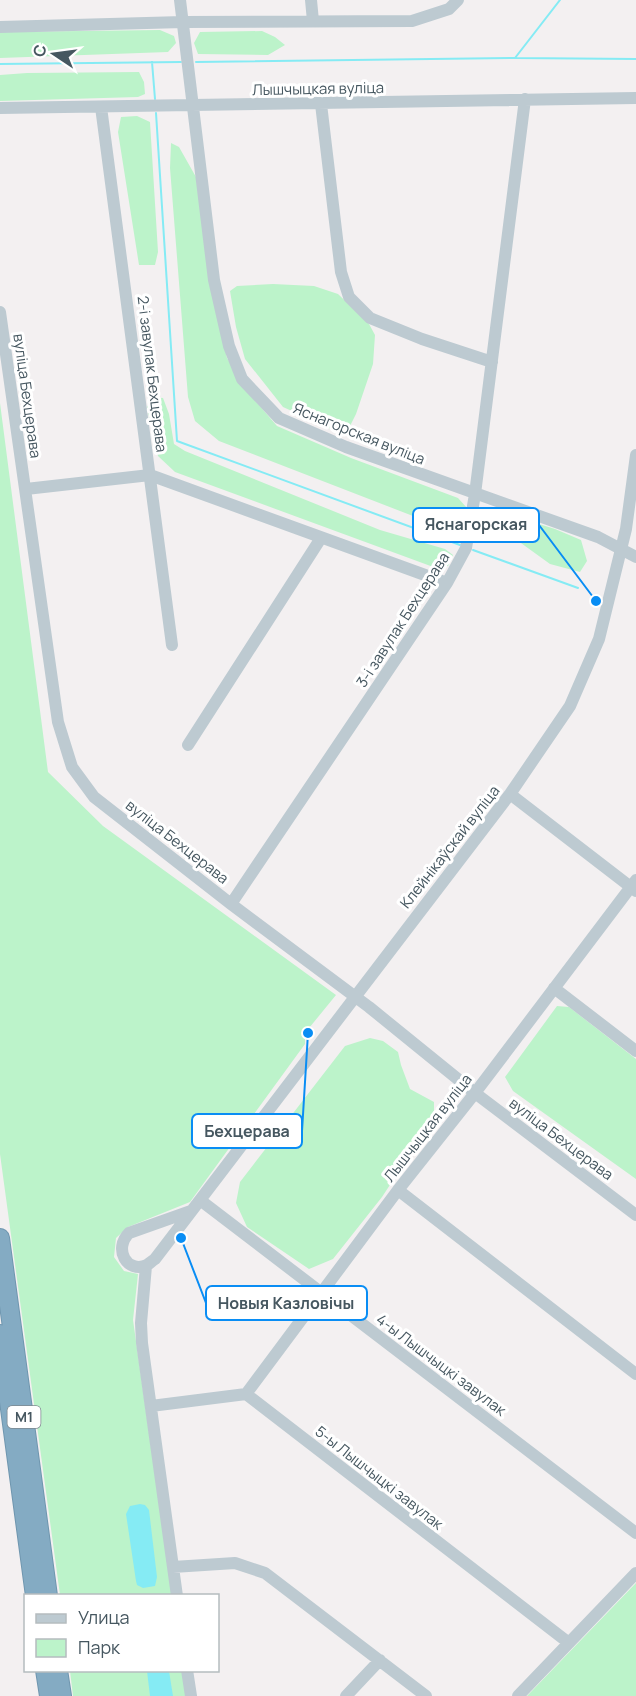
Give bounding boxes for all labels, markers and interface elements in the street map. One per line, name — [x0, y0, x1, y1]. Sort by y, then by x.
north arrow — [24, 24, 84, 84]
text: С — [27, 42, 51, 59]
street label: Лышчыцкая вуліца — [252, 77, 384, 100]
street label: 2-і завулак Бехцерава — [132, 295, 173, 453]
street label: вуліца Бехцерава — [8, 332, 47, 459]
street label: Яснагорская вуліца — [290, 398, 428, 470]
callout: Яснагорская — [413, 508, 539, 542]
text: Яснагорская — [425, 513, 527, 535]
street label: 3-і завулак Бехцерава — [351, 548, 454, 691]
street label: Клейнікаўскай вуліца — [395, 781, 504, 912]
street label: вуліца Бехцерава — [121, 795, 233, 888]
street label: Лышчыцкая вуліца — [379, 1069, 476, 1186]
street label: вуліца Бехцерава — [505, 1092, 618, 1185]
callout: Бехцерава — [192, 1114, 302, 1148]
text: Бехцерава — [204, 1120, 290, 1142]
callout: Новыя Казловічы — [206, 1286, 367, 1320]
text: Новыя Казловічы — [218, 1292, 354, 1314]
street label: 4-ы Лышчыцкі завулак — [372, 1309, 511, 1421]
road number: М1 — [8, 1406, 40, 1428]
street label: 5-ы Лышчыцкі завулак — [311, 1421, 448, 1535]
legend — [24, 1594, 219, 1672]
text: Улица — [78, 1605, 130, 1629]
text: Парк — [78, 1635, 121, 1659]

